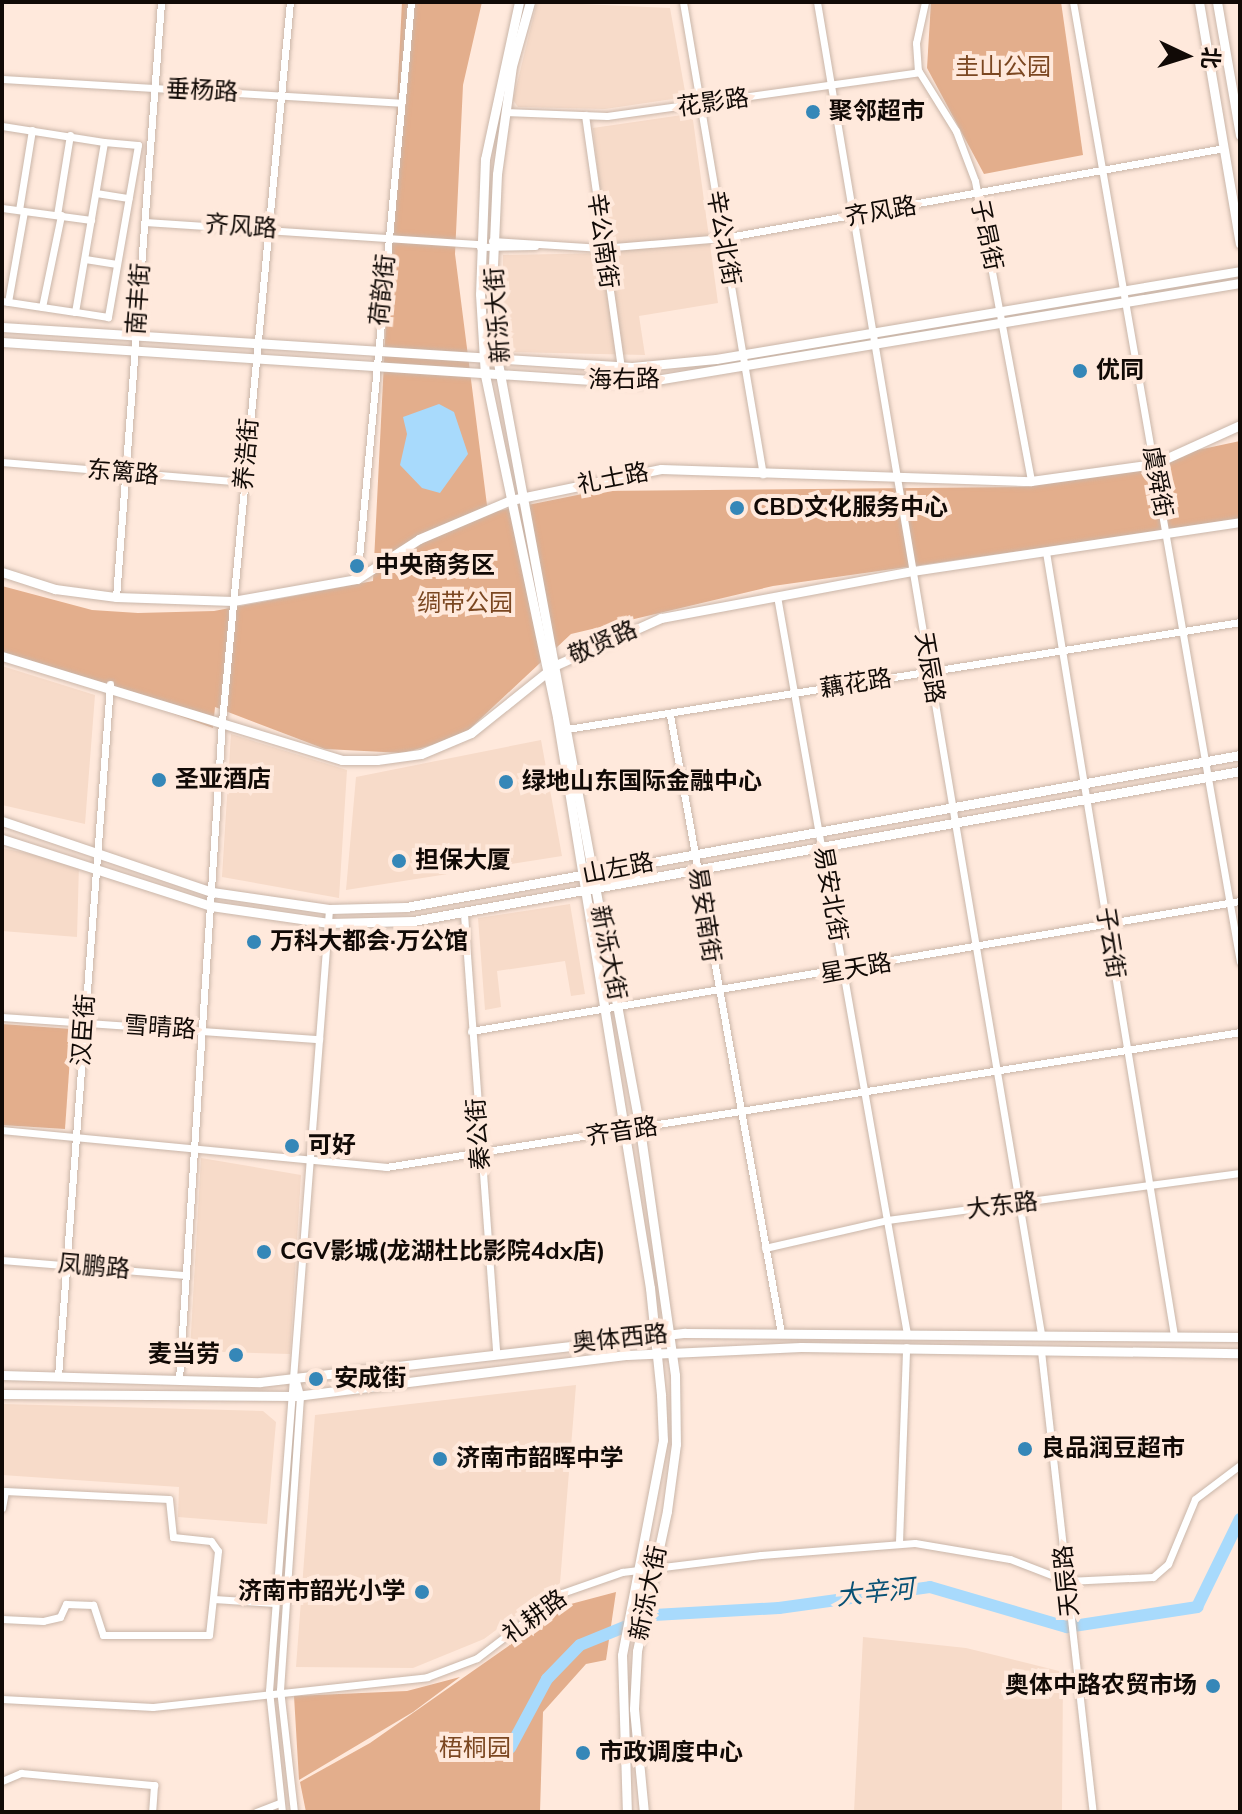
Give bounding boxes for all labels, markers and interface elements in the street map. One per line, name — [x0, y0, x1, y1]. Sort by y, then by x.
north arrow — [1146, 16, 1226, 96]
text: 北 — [1194, 46, 1226, 70]
park label: 圭山公园 — [955, 54, 1051, 82]
street label: 垂杨路 — [165, 75, 239, 107]
street label: 花影路 — [675, 84, 751, 122]
place label: 聚邻超市 — [829, 98, 925, 126]
marker: 聚邻超市 — [804, 103, 822, 121]
street label: 辛公北街 — [700, 188, 746, 288]
street label: 辛公南街 — [581, 191, 623, 291]
street label: 齐风路 — [843, 192, 919, 232]
street label: 子昂街 — [964, 197, 1008, 273]
street label: 齐风路 — [204, 210, 278, 244]
street label: 荷韵街 — [365, 253, 401, 327]
street label: 南丰街 — [122, 262, 156, 336]
street label: 新泺大街 — [480, 266, 516, 364]
place label: 优同 — [1096, 357, 1144, 385]
marker: 优同 — [1071, 362, 1089, 380]
street label: 海右路 — [588, 365, 660, 395]
street label: 养浩街 — [230, 417, 264, 491]
street label: 虞舜街 — [1137, 444, 1177, 520]
street label: 东篱路 — [86, 456, 160, 490]
street label: 礼士路 — [575, 458, 651, 500]
place label: CBD文化服务中心 — [753, 494, 948, 522]
marker: CBD文化服务中心 — [728, 499, 746, 517]
place label: 中央商务区 — [375, 552, 495, 580]
marker: 中央商务区 — [346, 555, 368, 577]
park label: 绸带公园 — [417, 590, 513, 618]
street label: 敬贤路 — [564, 615, 642, 671]
street label: 天辰路 — [909, 630, 949, 706]
street label: 藕花路 — [818, 664, 894, 704]
place label: 圣亚酒店 — [175, 766, 271, 794]
place label: 绿地山东国际金融中心 — [522, 768, 762, 796]
marker: 圣亚酒店 — [150, 771, 168, 789]
marker: 绿地山东国际金融中心 — [497, 773, 515, 791]
street label: 易安北街 — [807, 844, 853, 944]
place label: 担保大厦 — [415, 847, 511, 875]
street label: 山左路 — [580, 848, 656, 890]
marker: 担保大厦 — [390, 852, 408, 870]
street label: 易安南街 — [682, 865, 726, 965]
street label: 新泺大街 — [585, 903, 631, 1003]
street label: 子云街 — [1090, 905, 1130, 981]
place label: 万科大都会·万公馆 — [270, 928, 468, 956]
marker: 万科大都会·万公馆 — [245, 933, 263, 951]
street label: 星天路 — [818, 949, 894, 989]
street label: 汉臣街 — [67, 993, 101, 1067]
street label: 雪晴路 — [123, 1011, 197, 1045]
street label: 秦公街 — [462, 1097, 496, 1171]
street label: 齐音路 — [584, 1112, 660, 1152]
place label: 可好 — [308, 1132, 356, 1160]
marker: 可好 — [283, 1137, 301, 1155]
street label: 大东路 — [965, 1187, 1039, 1225]
place label: CGV影城(龙湖杜比影院4dx店) — [280, 1238, 605, 1266]
marker: CGV影城(龙湖杜比影院4dx店) — [255, 1243, 273, 1261]
street label: 凤鹏路 — [57, 1250, 131, 1284]
street label: 奥体西路 — [571, 1320, 669, 1358]
place label: 麦当劳 — [148, 1341, 220, 1369]
marker: 麦当劳 — [227, 1346, 245, 1364]
place label: 安成街 — [334, 1365, 406, 1393]
marker: 安成街 — [305, 1368, 327, 1390]
place label: 良品润豆超市 — [1041, 1435, 1185, 1463]
marker: 良品润豆超市 — [1016, 1440, 1034, 1458]
place label: 济南市韶晖中学 — [456, 1445, 624, 1473]
marker: 济南市韶晖中学 — [431, 1450, 449, 1468]
street label: 新泺大街 — [625, 1543, 673, 1643]
street label: 天辰路 — [1049, 1544, 1085, 1618]
water label: 大辛河 — [835, 1573, 915, 1613]
place label: 济南市韶光小学 — [238, 1578, 406, 1606]
marker: 济南市韶光小学 — [413, 1583, 431, 1601]
street label: 礼耕路 — [497, 1584, 573, 1650]
place label: 奥体中路农贸市场 — [1005, 1672, 1197, 1700]
marker: 奥体中路农贸市场 — [1204, 1677, 1222, 1695]
park label: 梧桐园 — [439, 1735, 511, 1763]
place label: 市政调度中心 — [599, 1739, 743, 1767]
marker: 市政调度中心 — [574, 1744, 592, 1762]

